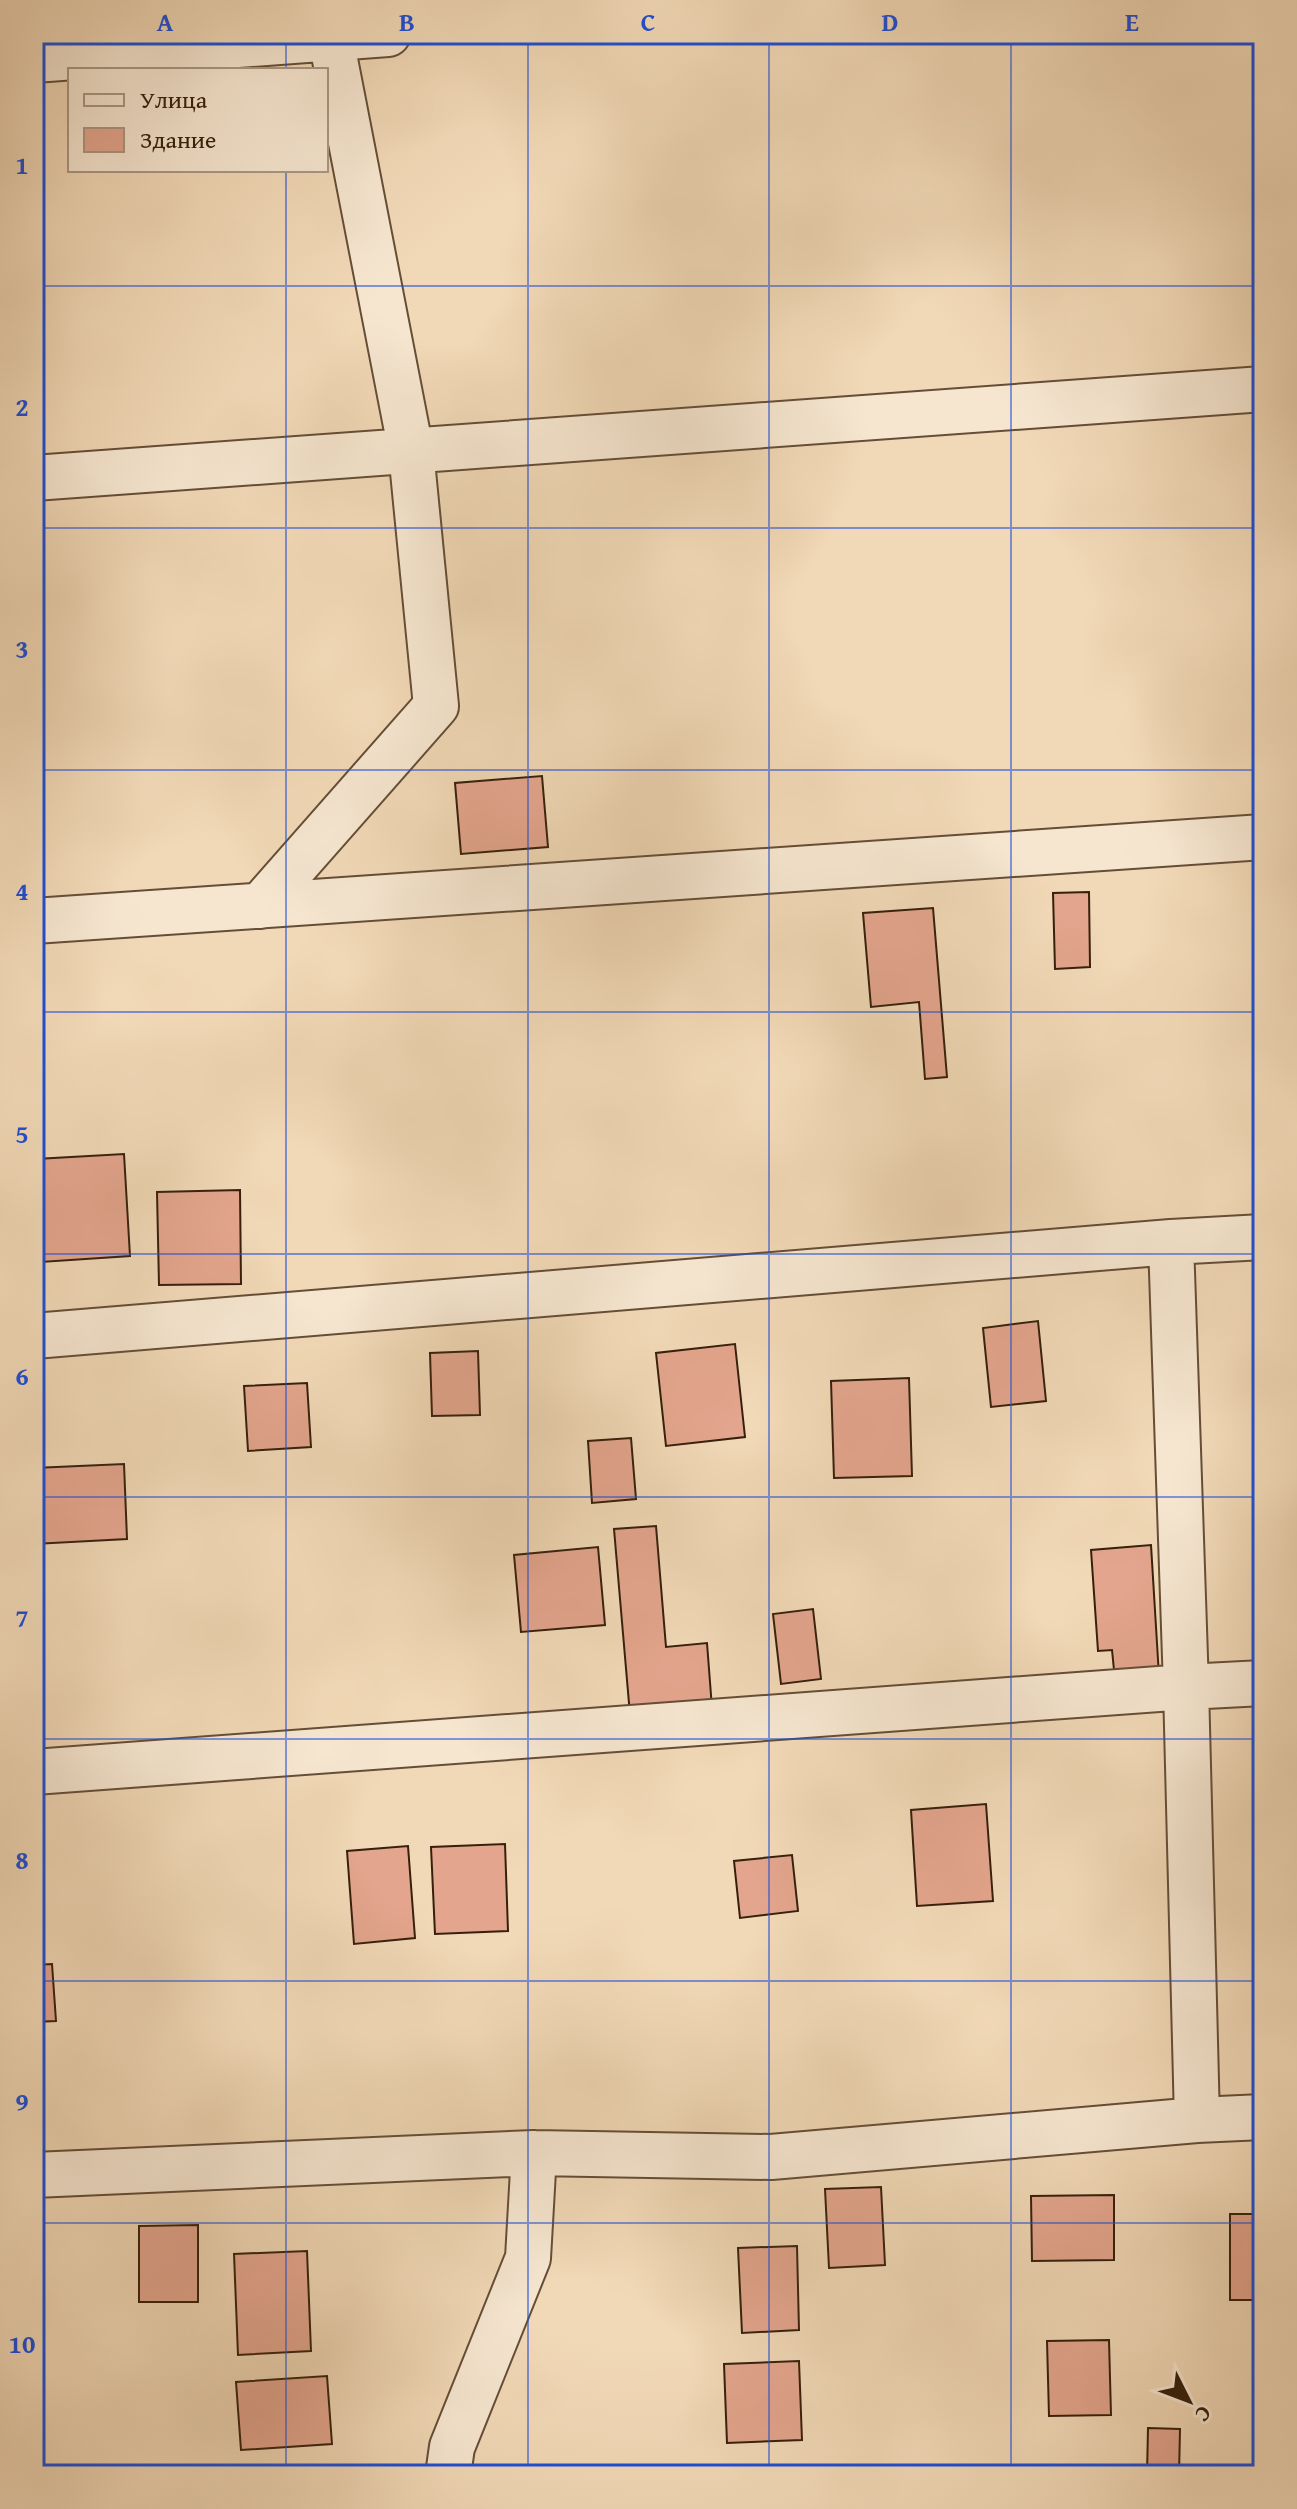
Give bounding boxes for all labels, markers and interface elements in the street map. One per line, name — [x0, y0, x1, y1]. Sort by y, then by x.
text: A — [157, 2, 174, 41]
text: B — [399, 2, 415, 41]
text: C — [641, 2, 655, 41]
text: D — [882, 2, 898, 41]
text: E — [1125, 2, 1139, 41]
legend — [68, 68, 328, 172]
text: Улица — [140, 82, 208, 117]
text: Здание — [140, 122, 216, 157]
text: 1 — [15, 145, 29, 184]
text: 2 — [15, 387, 29, 426]
text: 3 — [15, 629, 29, 668]
text: 4 — [15, 871, 29, 910]
text: 5 — [15, 1114, 29, 1153]
text: 6 — [15, 1356, 29, 1395]
text: 7 — [15, 1598, 29, 1637]
text: 8 — [15, 1840, 29, 1879]
text: 9 — [15, 2082, 29, 2121]
text: 10 — [9, 2324, 35, 2363]
north arrow — [1149, 2361, 1229, 2441]
text: С — [1188, 2399, 1220, 2430]

